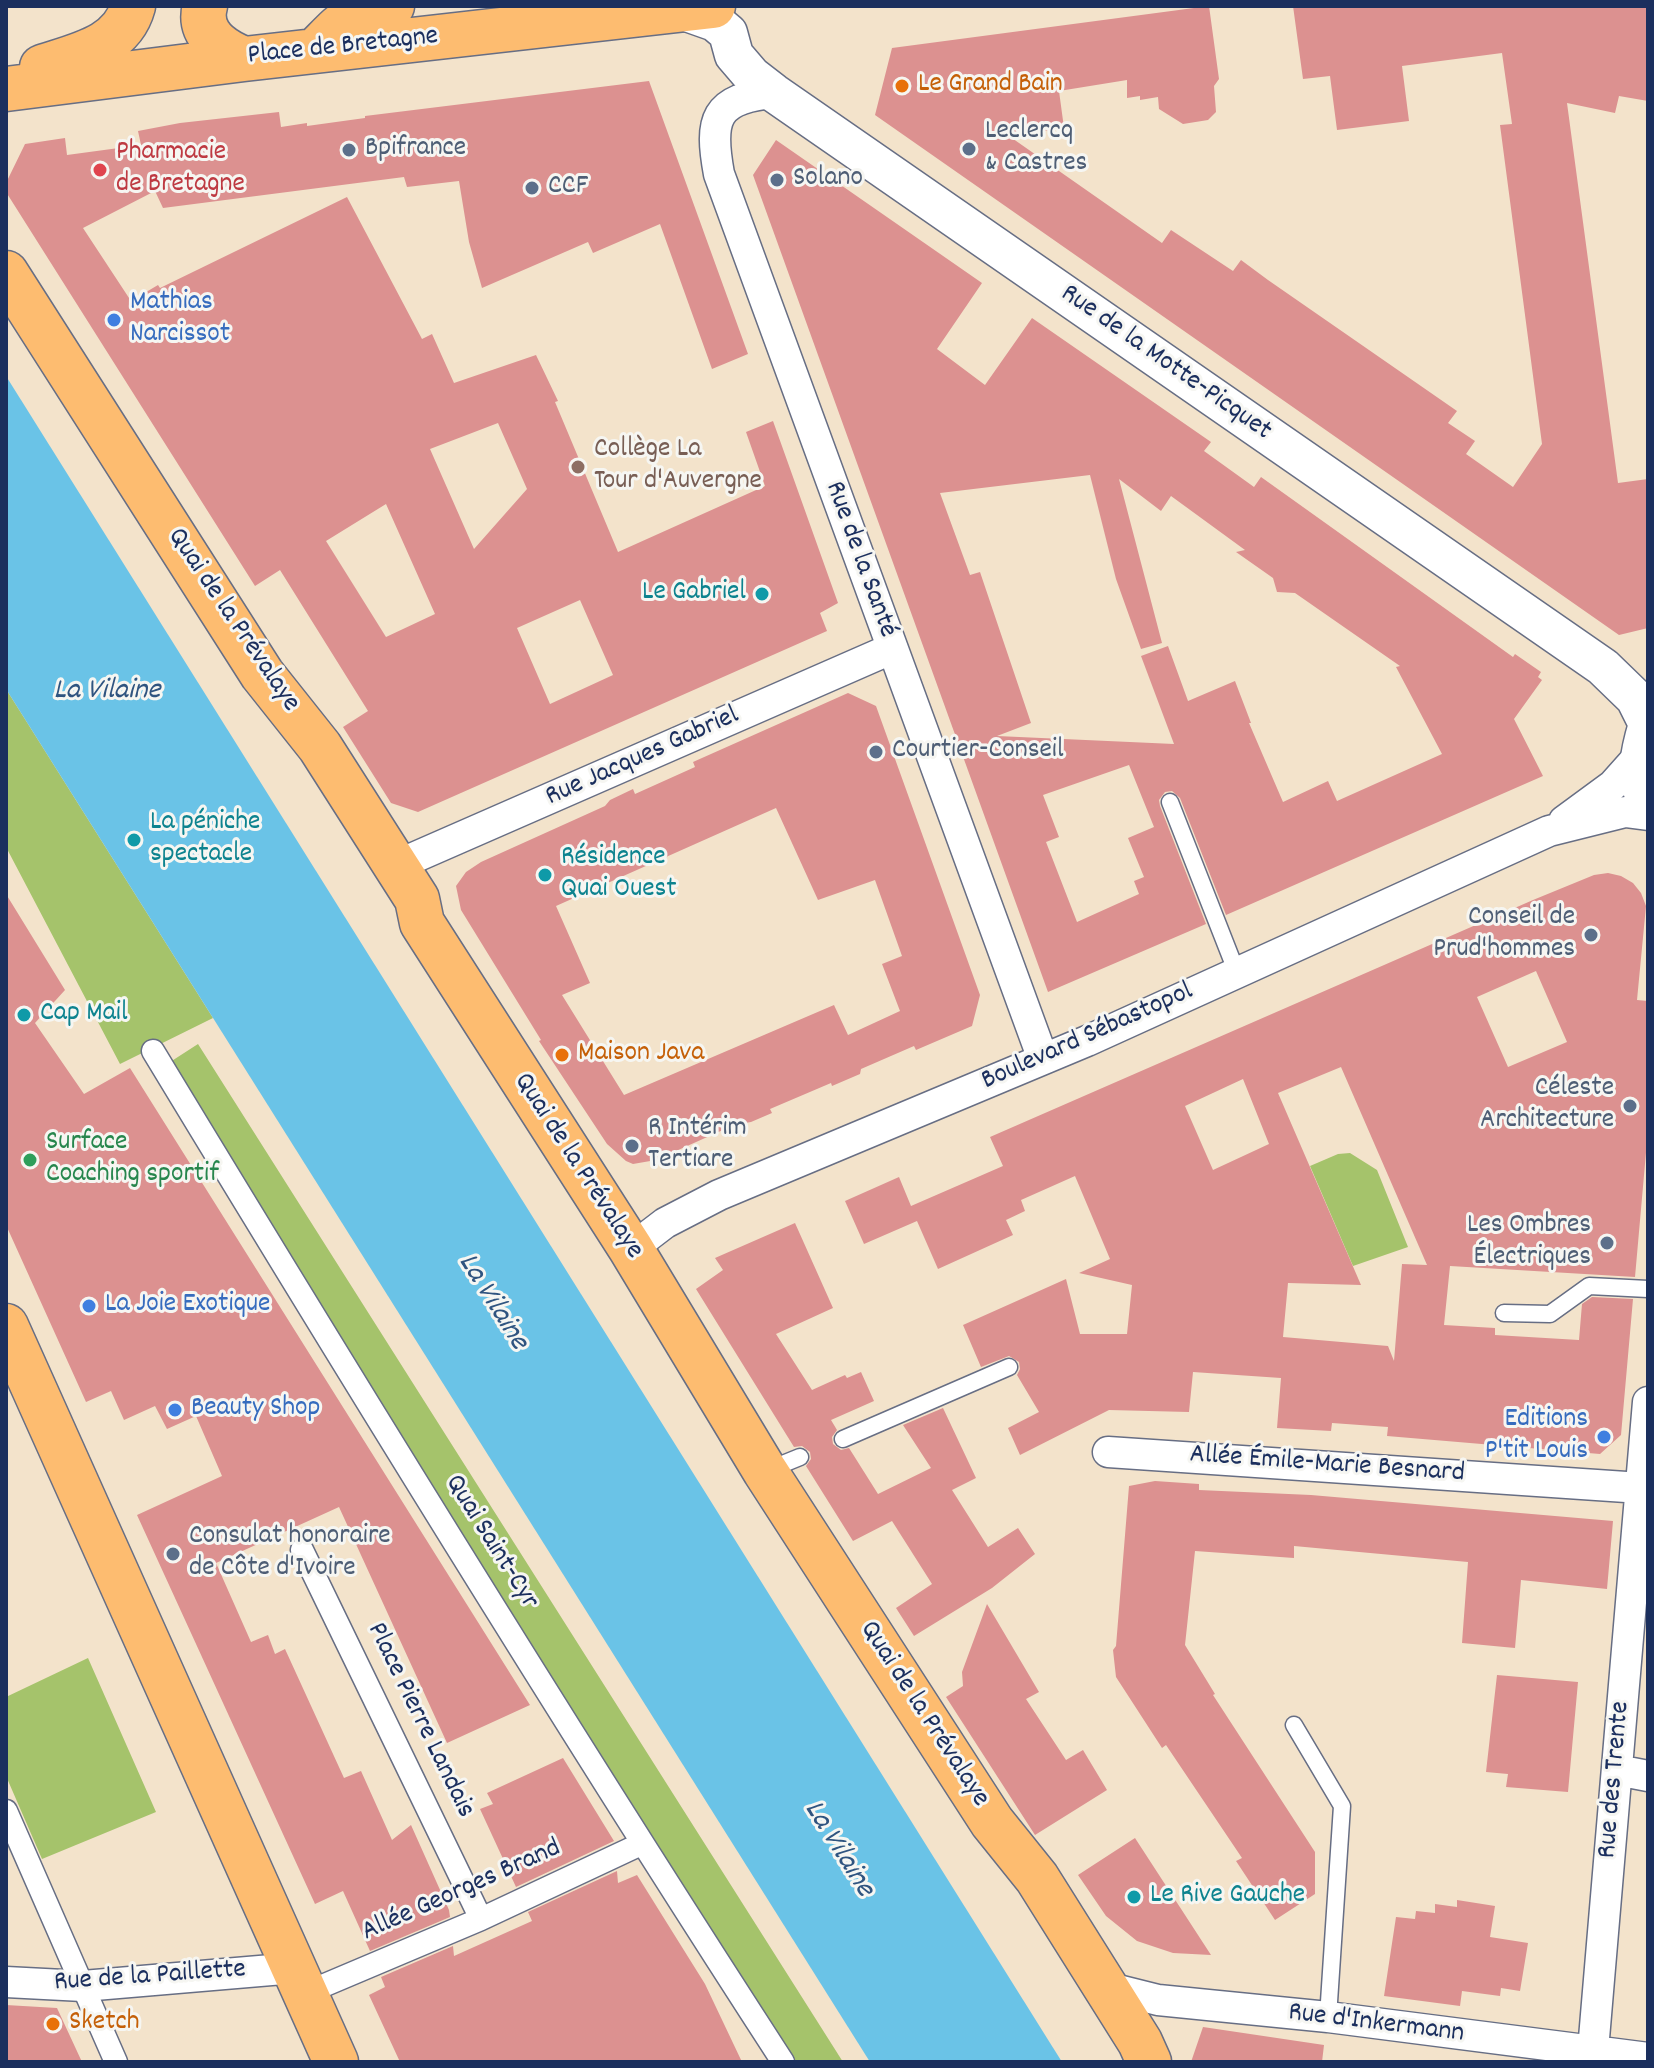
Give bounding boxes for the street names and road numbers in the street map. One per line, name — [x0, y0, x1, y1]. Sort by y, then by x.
street label: Place de Bretagne — [246, 21, 440, 75]
street label: Rue de la Motte-Picquet — [1053, 278, 1277, 450]
street label: Rue de la Santé — [815, 478, 903, 642]
street label: Quai de la Prévalaye — [158, 523, 306, 719]
street label: Rue Jacques Gabriel — [541, 700, 745, 816]
street label: Boulevard Sébastopol — [977, 976, 1199, 1100]
street label: Quai de la Prévalaye — [504, 1068, 650, 1266]
street label: Allée Émile-Marie Besnard — [1188, 1440, 1466, 1492]
street label: Quai Saint-Cyr — [435, 1470, 545, 1616]
street label: Quai de la Prévalaye — [850, 1616, 996, 1814]
street label: Place Pierre Landais — [357, 1618, 481, 1824]
street label: Rue des Trente — [1592, 1700, 1640, 1860]
street label: Allée Georges Brand — [357, 1833, 567, 1951]
street label: Rue de la Paillette — [53, 1955, 247, 2001]
street label: Rue d'Inkermann — [1286, 1998, 1466, 2052]

